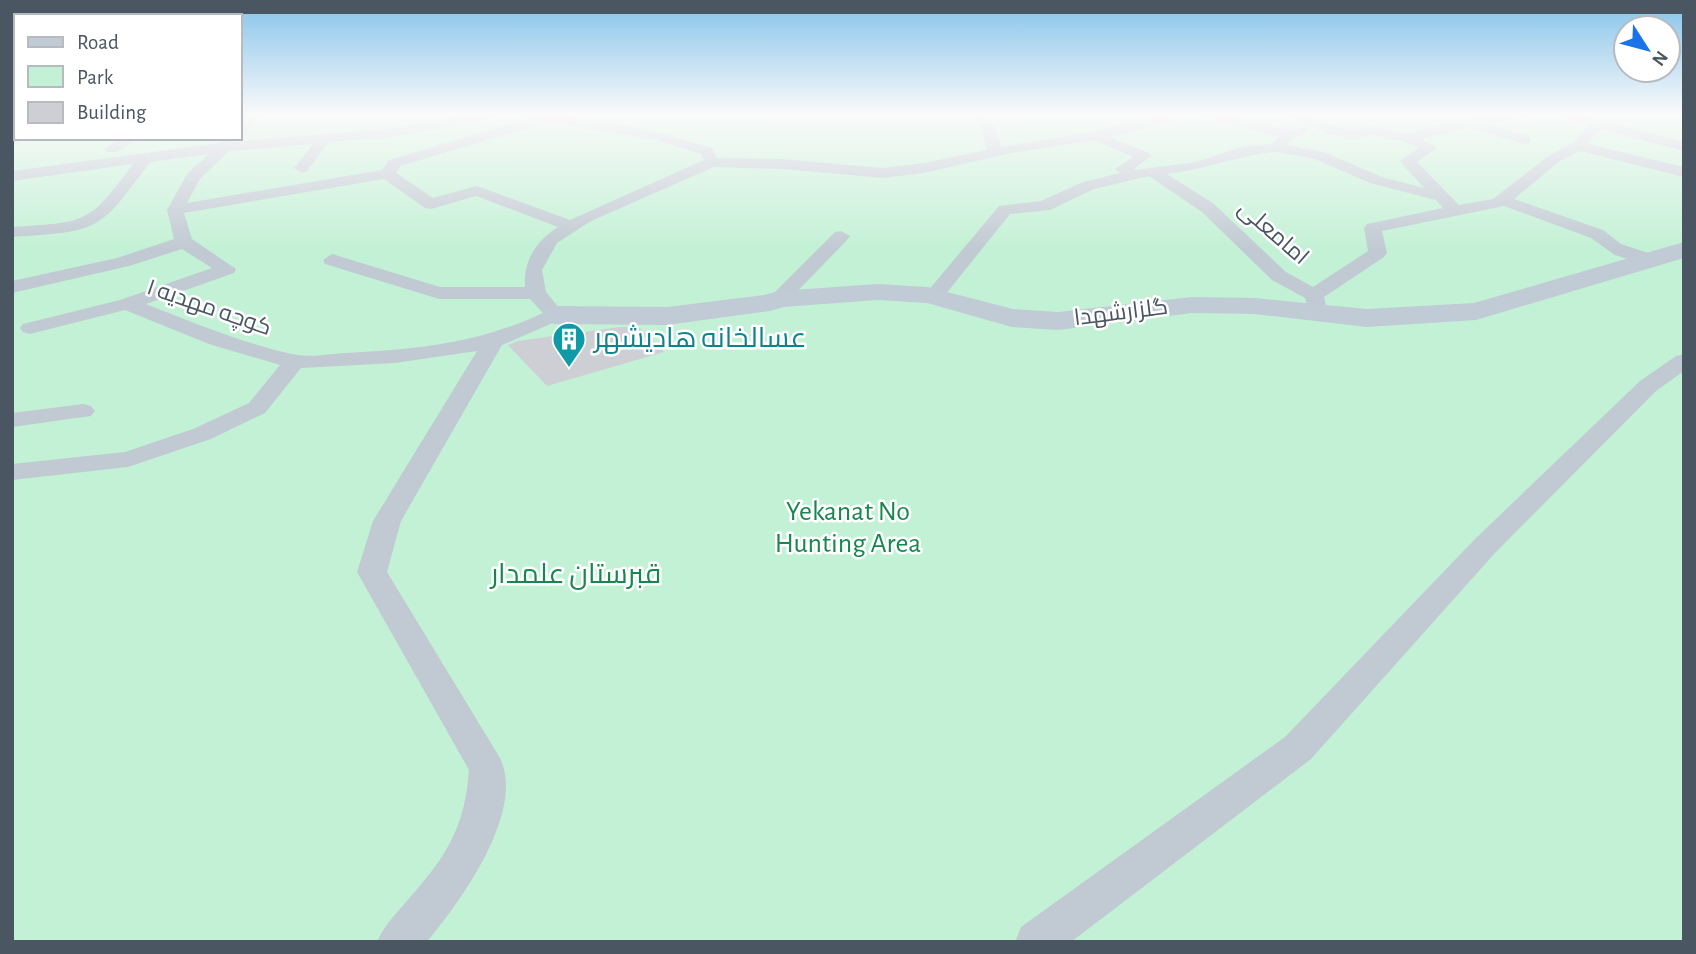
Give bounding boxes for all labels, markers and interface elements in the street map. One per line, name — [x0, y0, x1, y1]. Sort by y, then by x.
legend — [14, 14, 242, 140]
north arrow — [1612, 14, 1682, 84]
text: Road — [77, 32, 119, 53]
text: N — [1648, 47, 1671, 69]
text: Park — [77, 67, 114, 88]
text: Building — [77, 102, 147, 123]
street label: امامعلی — [1233, 197, 1312, 270]
street label: کوچه مهدیه ۱ — [143, 276, 274, 342]
street label: گلزارشهدا — [1073, 295, 1169, 331]
building icon: عسالخانه هادیشهر — [550, 320, 588, 369]
place label: عسالخانه هادیشهر — [592, 324, 807, 354]
park label: Yekanat No Hunting Area — [775, 498, 921, 558]
park label: قبرستان علمدار — [489, 561, 661, 590]

